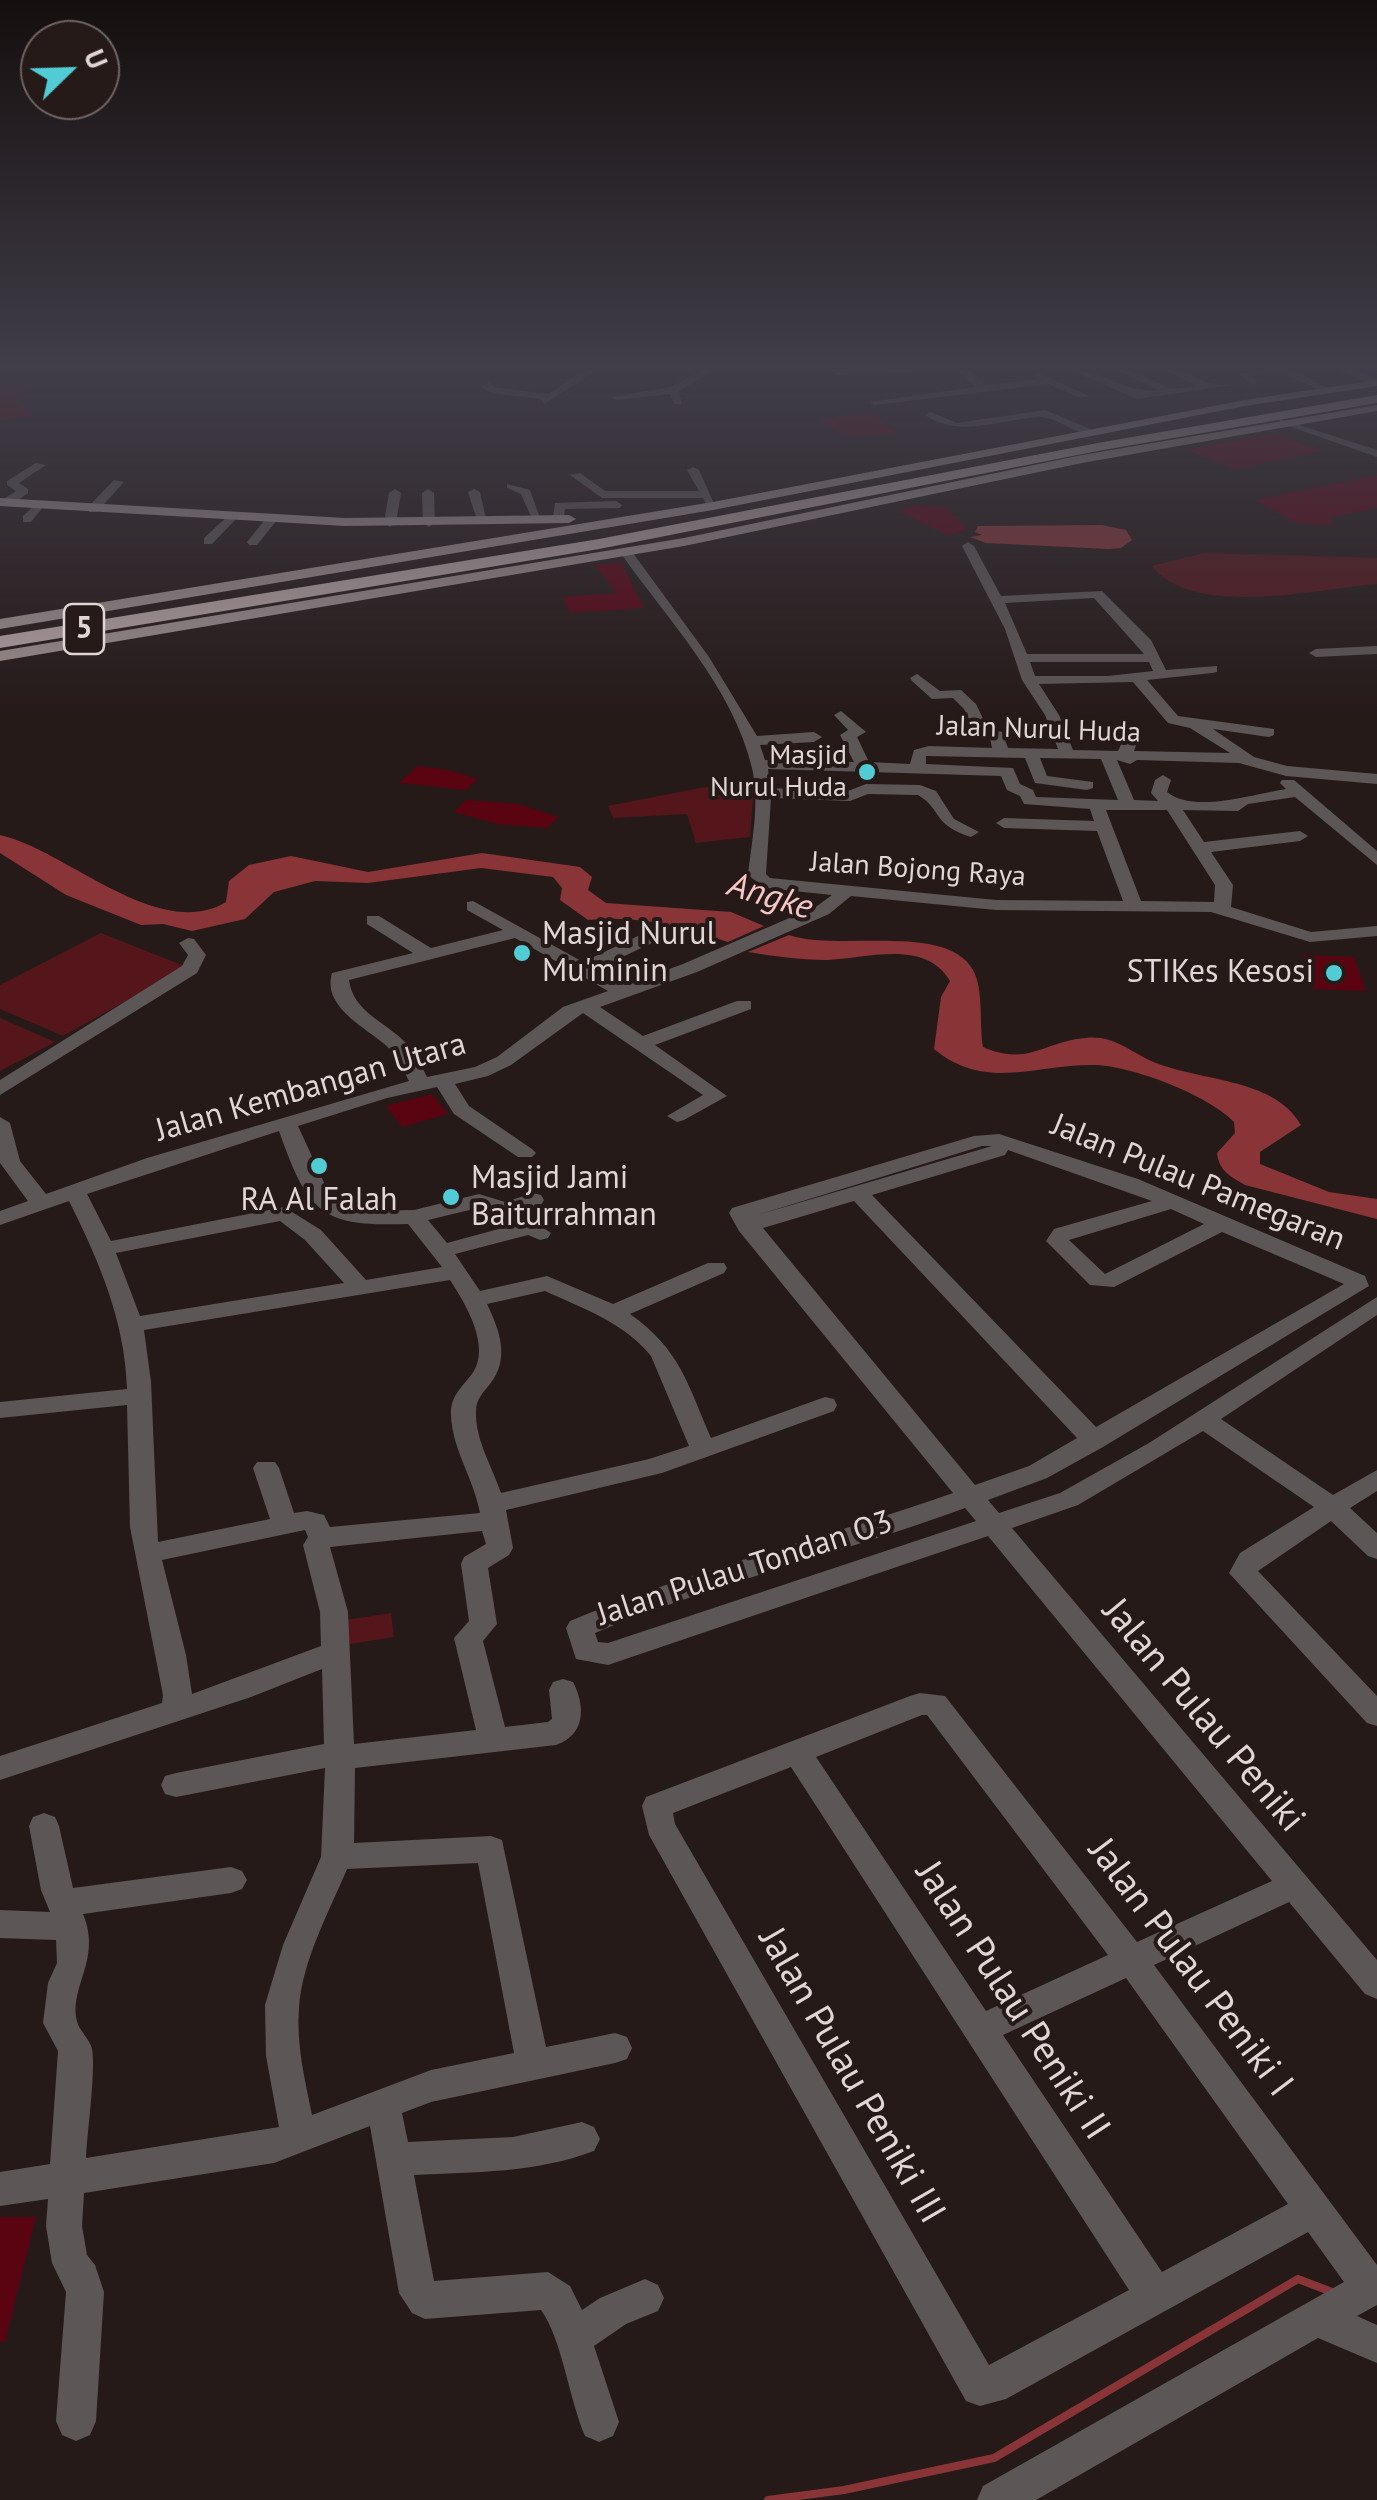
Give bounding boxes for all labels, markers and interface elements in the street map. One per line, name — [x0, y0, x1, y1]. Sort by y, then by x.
north arrow — [20, 20, 120, 120]
text: U — [76, 44, 117, 74]
road number: 5 — [64, 604, 104, 654]
street label: Jalan Nurul Huda — [936, 710, 1142, 750]
place label: Masjid Nurul Huda — [710, 739, 847, 805]
marker: Masjid Nurul Huda — [856, 761, 878, 783]
street label: Jalan Bojong Raya — [809, 846, 1027, 894]
water label: Angke — [723, 864, 817, 930]
place label: Masjid Nurul Mu'minin — [542, 916, 716, 991]
marker: Masjid Nurul Mu'minin — [511, 942, 533, 964]
place label: STIKes Kesosi — [1127, 954, 1314, 992]
marker: STIKes Kesosi — [1323, 962, 1345, 984]
street label: Jalan Kembangan Utara — [152, 1025, 470, 1151]
street label: Jalan Pulau Pamegaran — [1046, 1107, 1350, 1259]
marker: RA Al Falah — [308, 1155, 330, 1177]
place label: Masjid Jami Baiturrahman — [471, 1160, 657, 1235]
place label: RA Al Falah — [240, 1182, 398, 1220]
marker: Masjid Jami Baiturrahman — [440, 1186, 462, 1208]
street label: Jalan Pulau Tondan O3 — [592, 1503, 898, 1635]
street label: Jalan Pulau Peniki — [1092, 1590, 1314, 1842]
street label: Jalan Pulau Peniki I — [1078, 1830, 1302, 2106]
street label: Jalan Pulau Peniki II — [905, 1853, 1119, 2149]
street label: Jalan Pulau Peniki III — [748, 1920, 954, 2232]

